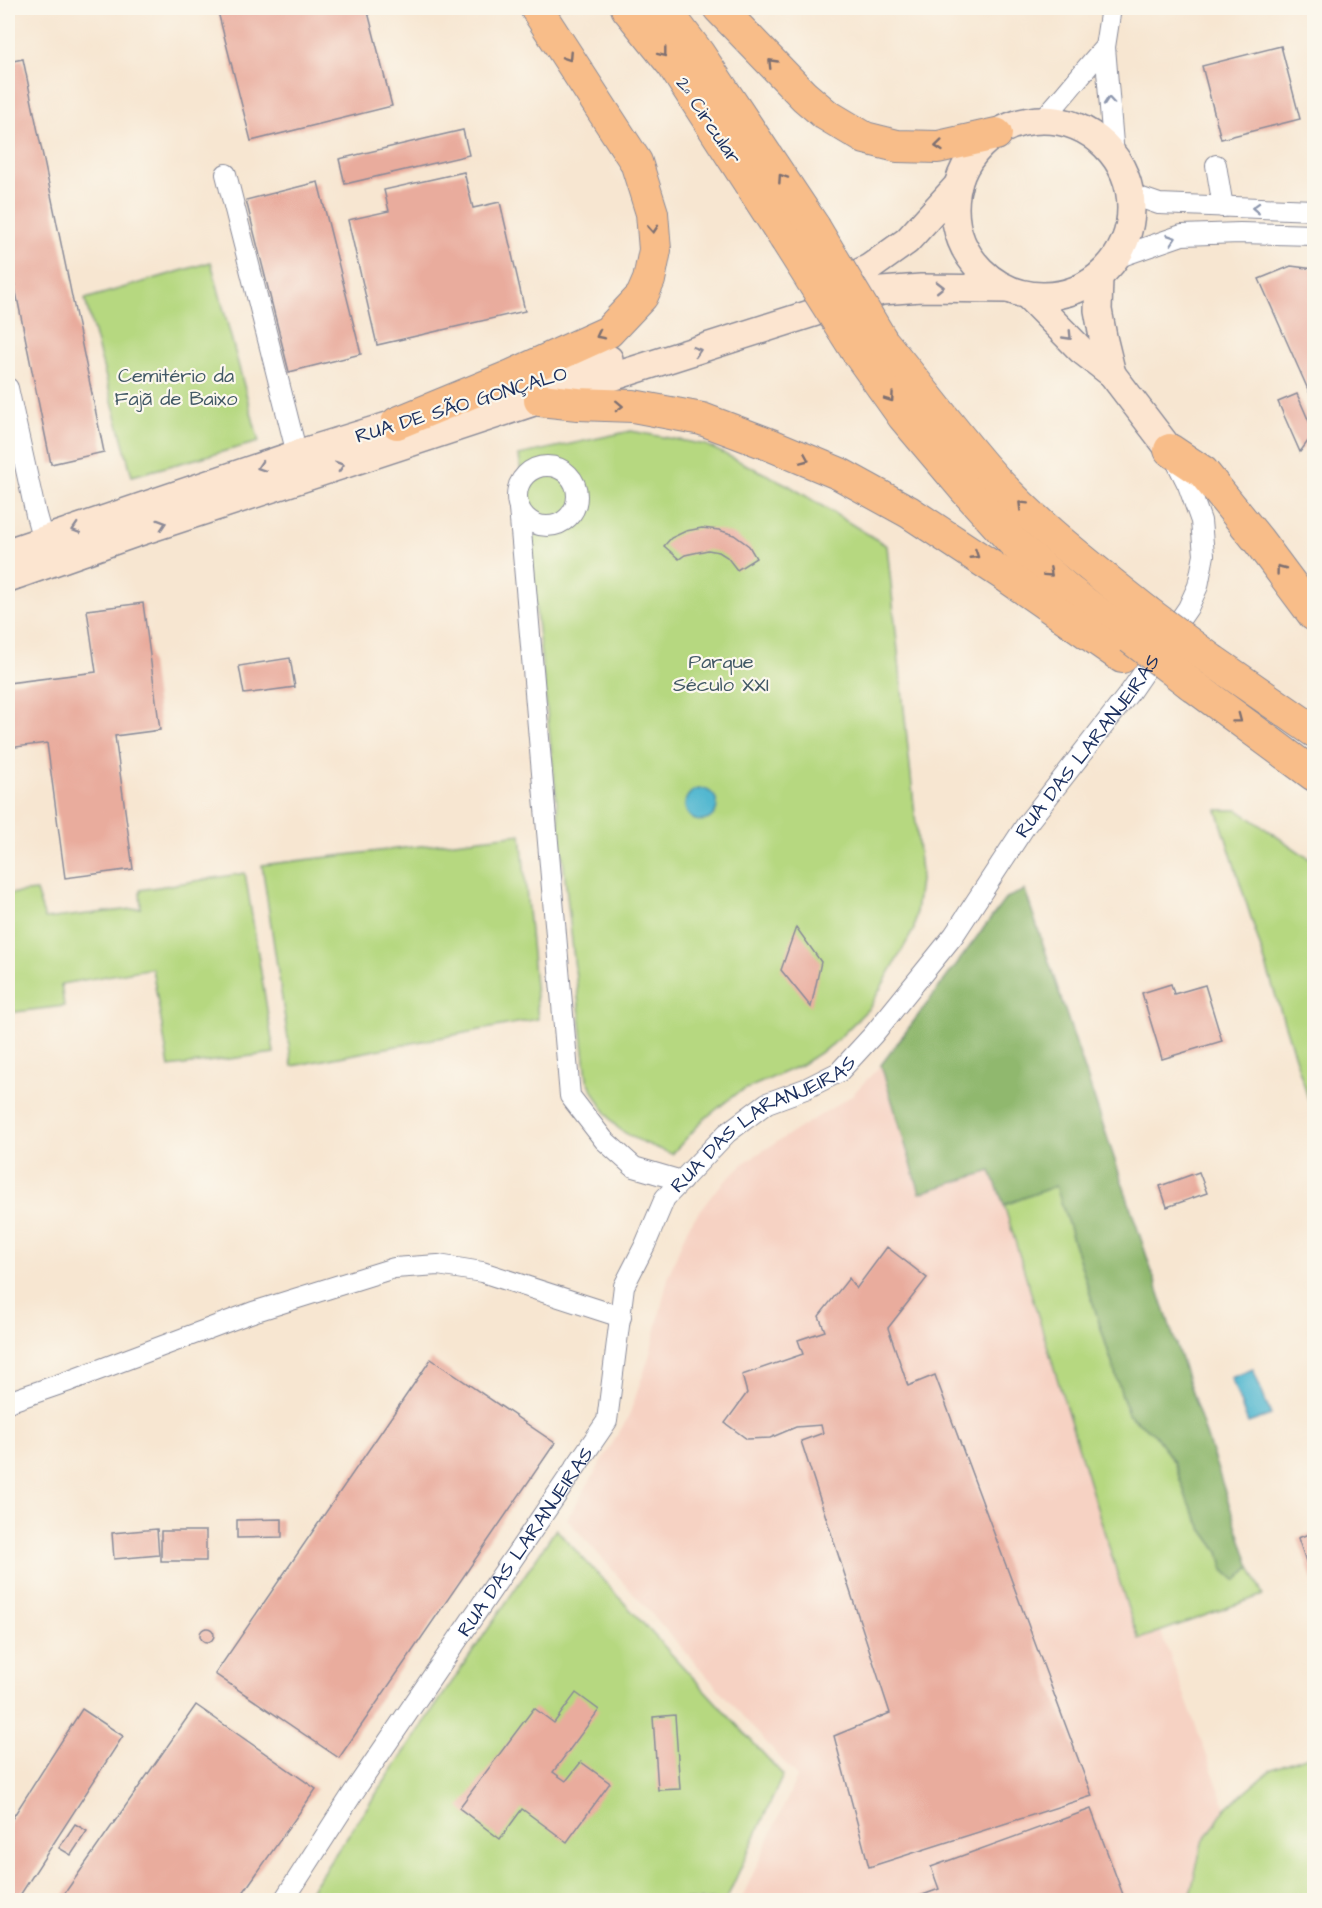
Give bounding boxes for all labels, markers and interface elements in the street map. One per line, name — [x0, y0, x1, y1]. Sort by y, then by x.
one-way arrow — [656, 47, 667, 58]
one-way arrow — [560, 50, 571, 61]
one-way arrow — [768, 60, 779, 70]
street label: 2ª Circular — [669, 71, 748, 170]
one-way arrow — [1103, 97, 1116, 106]
one-way arrow — [934, 139, 943, 152]
one-way arrow — [778, 174, 789, 185]
one-way arrow — [1252, 202, 1261, 214]
one-way arrow — [647, 224, 660, 233]
one-way arrow — [1166, 233, 1177, 246]
one-way arrow — [936, 281, 945, 293]
one-way arrow — [596, 328, 606, 339]
one-way arrow — [1061, 329, 1072, 340]
one-way arrow — [691, 346, 702, 358]
street label: RUA DE SÃO GONÇALO — [352, 359, 571, 451]
park label: Cemitério da Fajã de Baixo — [115, 362, 237, 413]
one-way arrow — [883, 391, 894, 402]
one-way arrow — [615, 399, 624, 412]
one-way arrow — [799, 452, 810, 464]
one-way arrow — [256, 459, 267, 472]
one-way arrow — [334, 460, 345, 473]
one-way arrow — [1018, 502, 1029, 513]
one-way arrow — [156, 519, 167, 532]
one-way arrow — [71, 522, 82, 534]
one-way arrow — [968, 548, 979, 559]
one-way arrow — [1276, 564, 1287, 575]
one-way arrow — [1042, 566, 1053, 577]
park label: Parque Século XXI — [673, 648, 769, 699]
street label: RUA DAS LARANJEIRAS — [1009, 648, 1167, 843]
one-way arrow — [1231, 712, 1242, 723]
street label: RUA DAS LARANJEIRAS — [664, 1049, 863, 1199]
street label: RUA DAS LARANJEIRAS — [451, 1441, 601, 1643]

